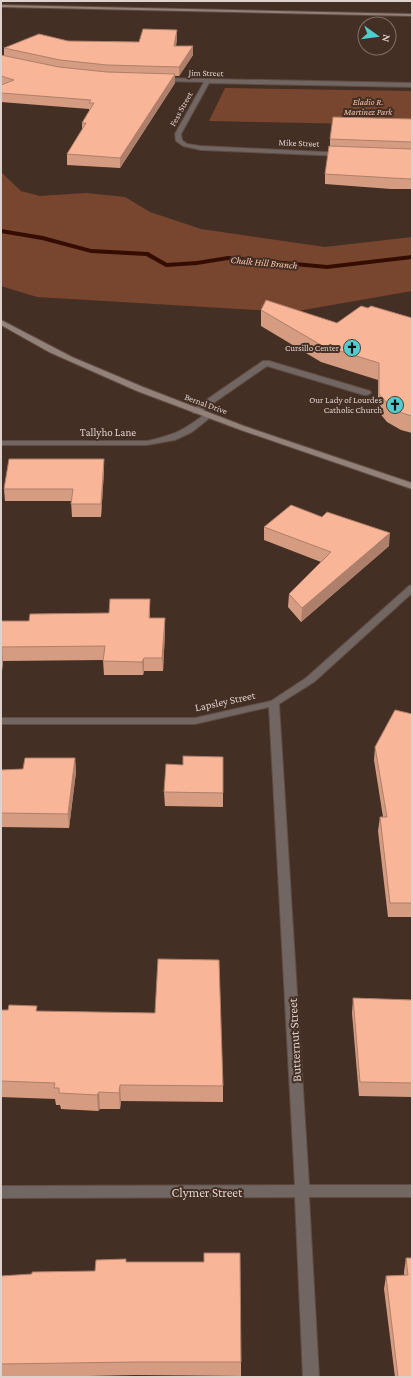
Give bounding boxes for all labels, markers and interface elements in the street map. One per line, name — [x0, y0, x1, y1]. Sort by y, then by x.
north arrow — [357, 16, 397, 56]
text: N — [380, 33, 393, 44]
street label: Jim Street — [187, 68, 225, 78]
street label: Fess Street — [167, 89, 195, 128]
park label: Eladio R. Martinez Park — [343, 97, 393, 117]
street label: Mike Street — [278, 137, 321, 149]
water label: Chalk Hill Branch — [230, 254, 298, 271]
church icon: Cursillo Center — [342, 338, 362, 358]
place label: Cursillo Center — [285, 343, 340, 353]
street label: Bernal Drive — [183, 392, 229, 416]
place label: Our Lady of Lourdes Catholic Church — [309, 395, 382, 415]
church icon: Our Lady of Lourdes Catholic Church — [385, 395, 405, 415]
street label: Tallyho Lane — [80, 426, 136, 439]
street label: Lapsley Street — [194, 689, 257, 714]
street label: Butternut Street — [285, 997, 304, 1082]
street label: Clymer Street — [172, 1185, 243, 1200]

